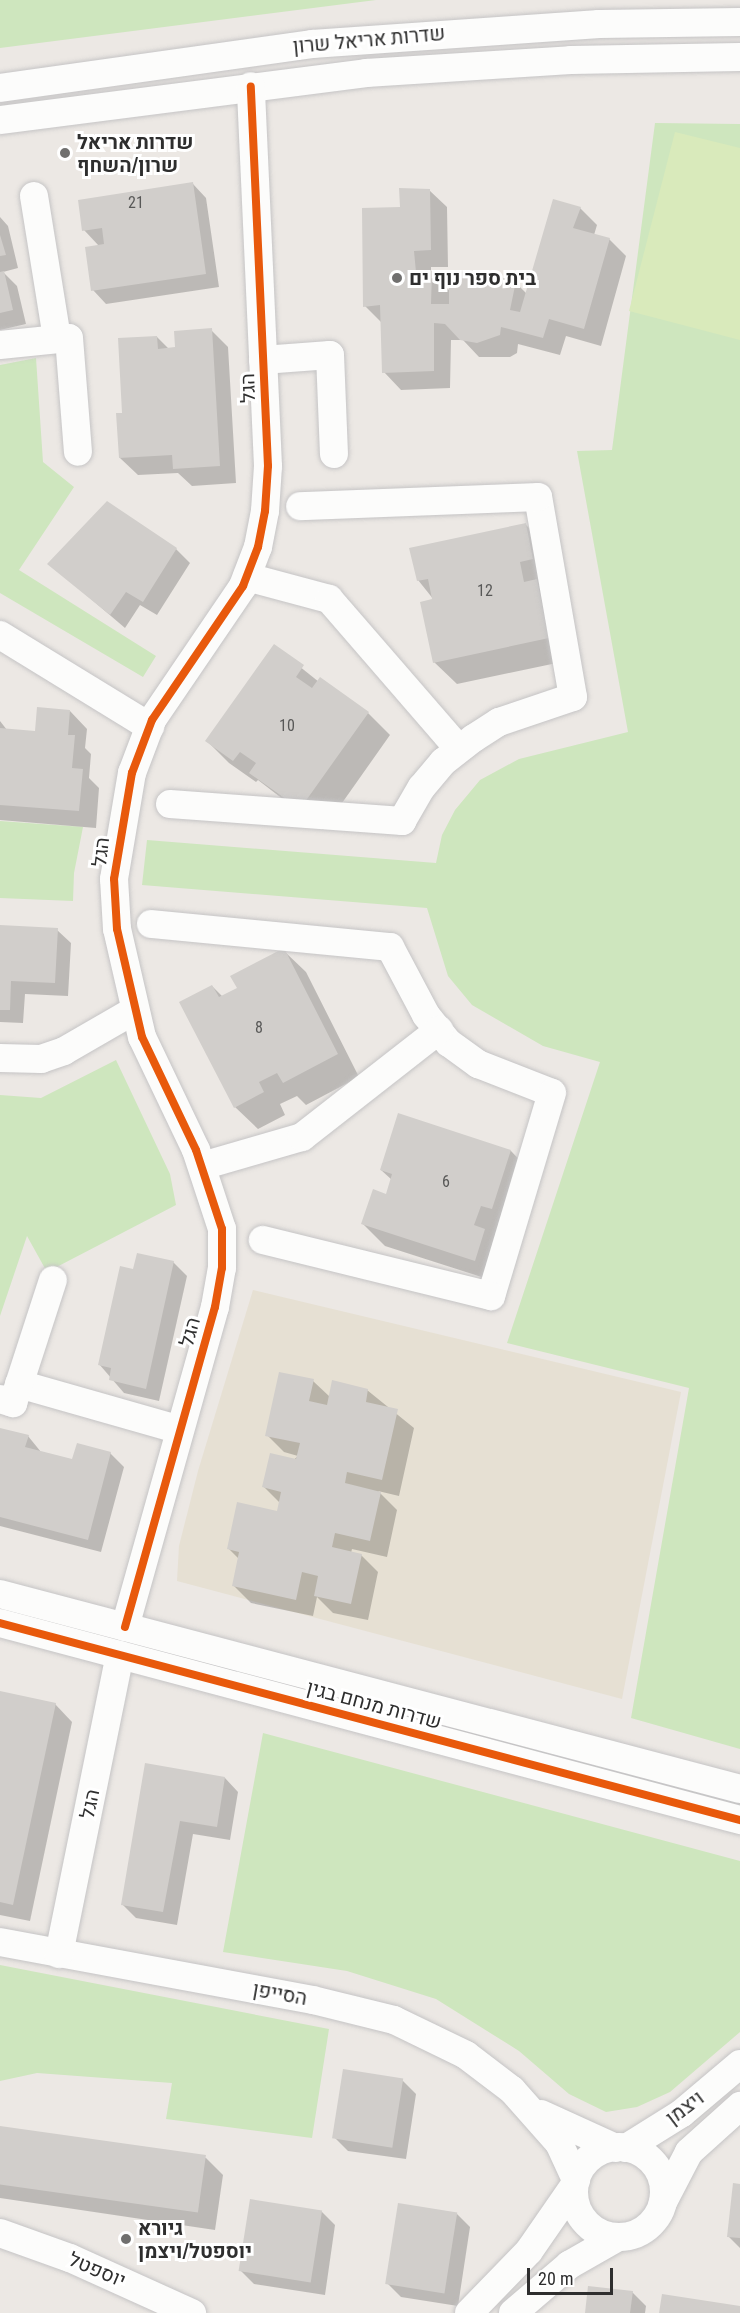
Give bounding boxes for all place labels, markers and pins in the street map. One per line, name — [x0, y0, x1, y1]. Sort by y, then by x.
place label: שדרות אריאל שרון/השחף — [77, 130, 194, 177]
marker: שדרות אריאל שרון/השחף — [58, 146, 72, 160]
place label: בית ספר נוף ים — [409, 266, 536, 290]
marker: בית ספר נוף ים — [390, 271, 404, 285]
place label: גיורא יוספטל/ויצמן — [138, 2216, 252, 2263]
marker: גיורא יוספטל/ויצמן — [119, 2232, 133, 2246]

